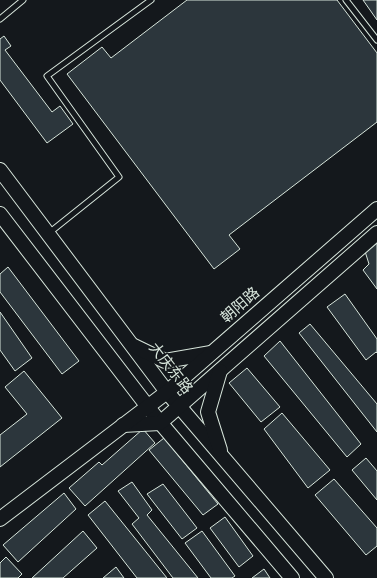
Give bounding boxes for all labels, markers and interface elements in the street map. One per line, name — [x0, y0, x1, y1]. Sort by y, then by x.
street label: 朝阳路 — [217, 283, 263, 327]
street label: 大庆东路 — [145, 339, 197, 397]

